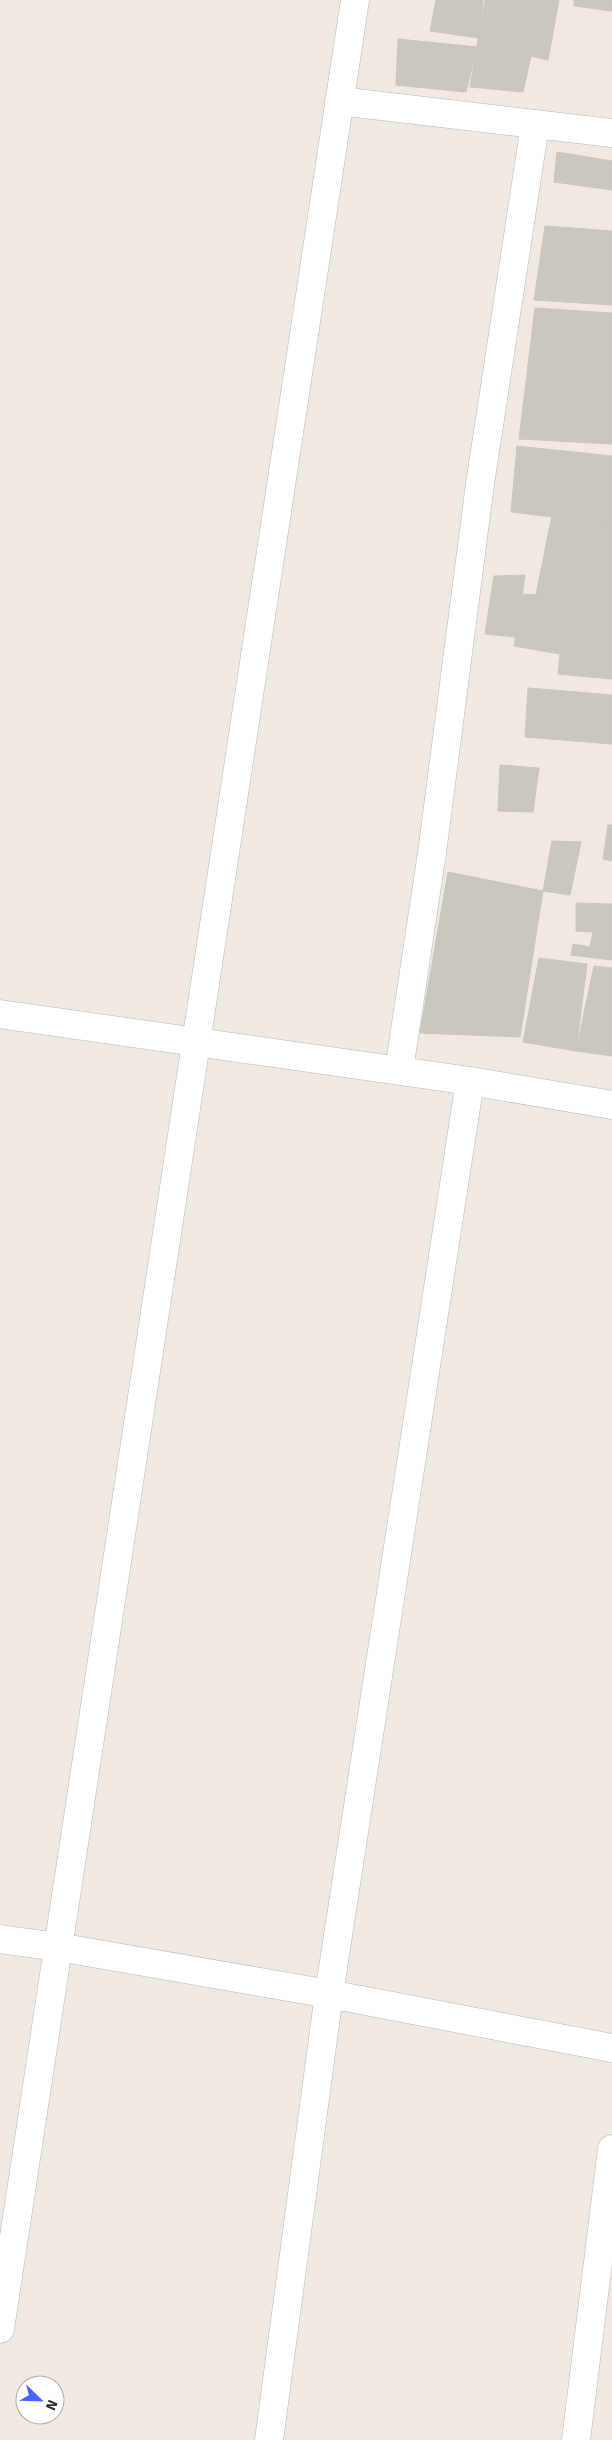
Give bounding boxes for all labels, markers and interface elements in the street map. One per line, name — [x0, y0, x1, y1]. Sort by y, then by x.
north arrow — [15, 2375, 65, 2425]
text: N — [42, 2397, 61, 2413]

